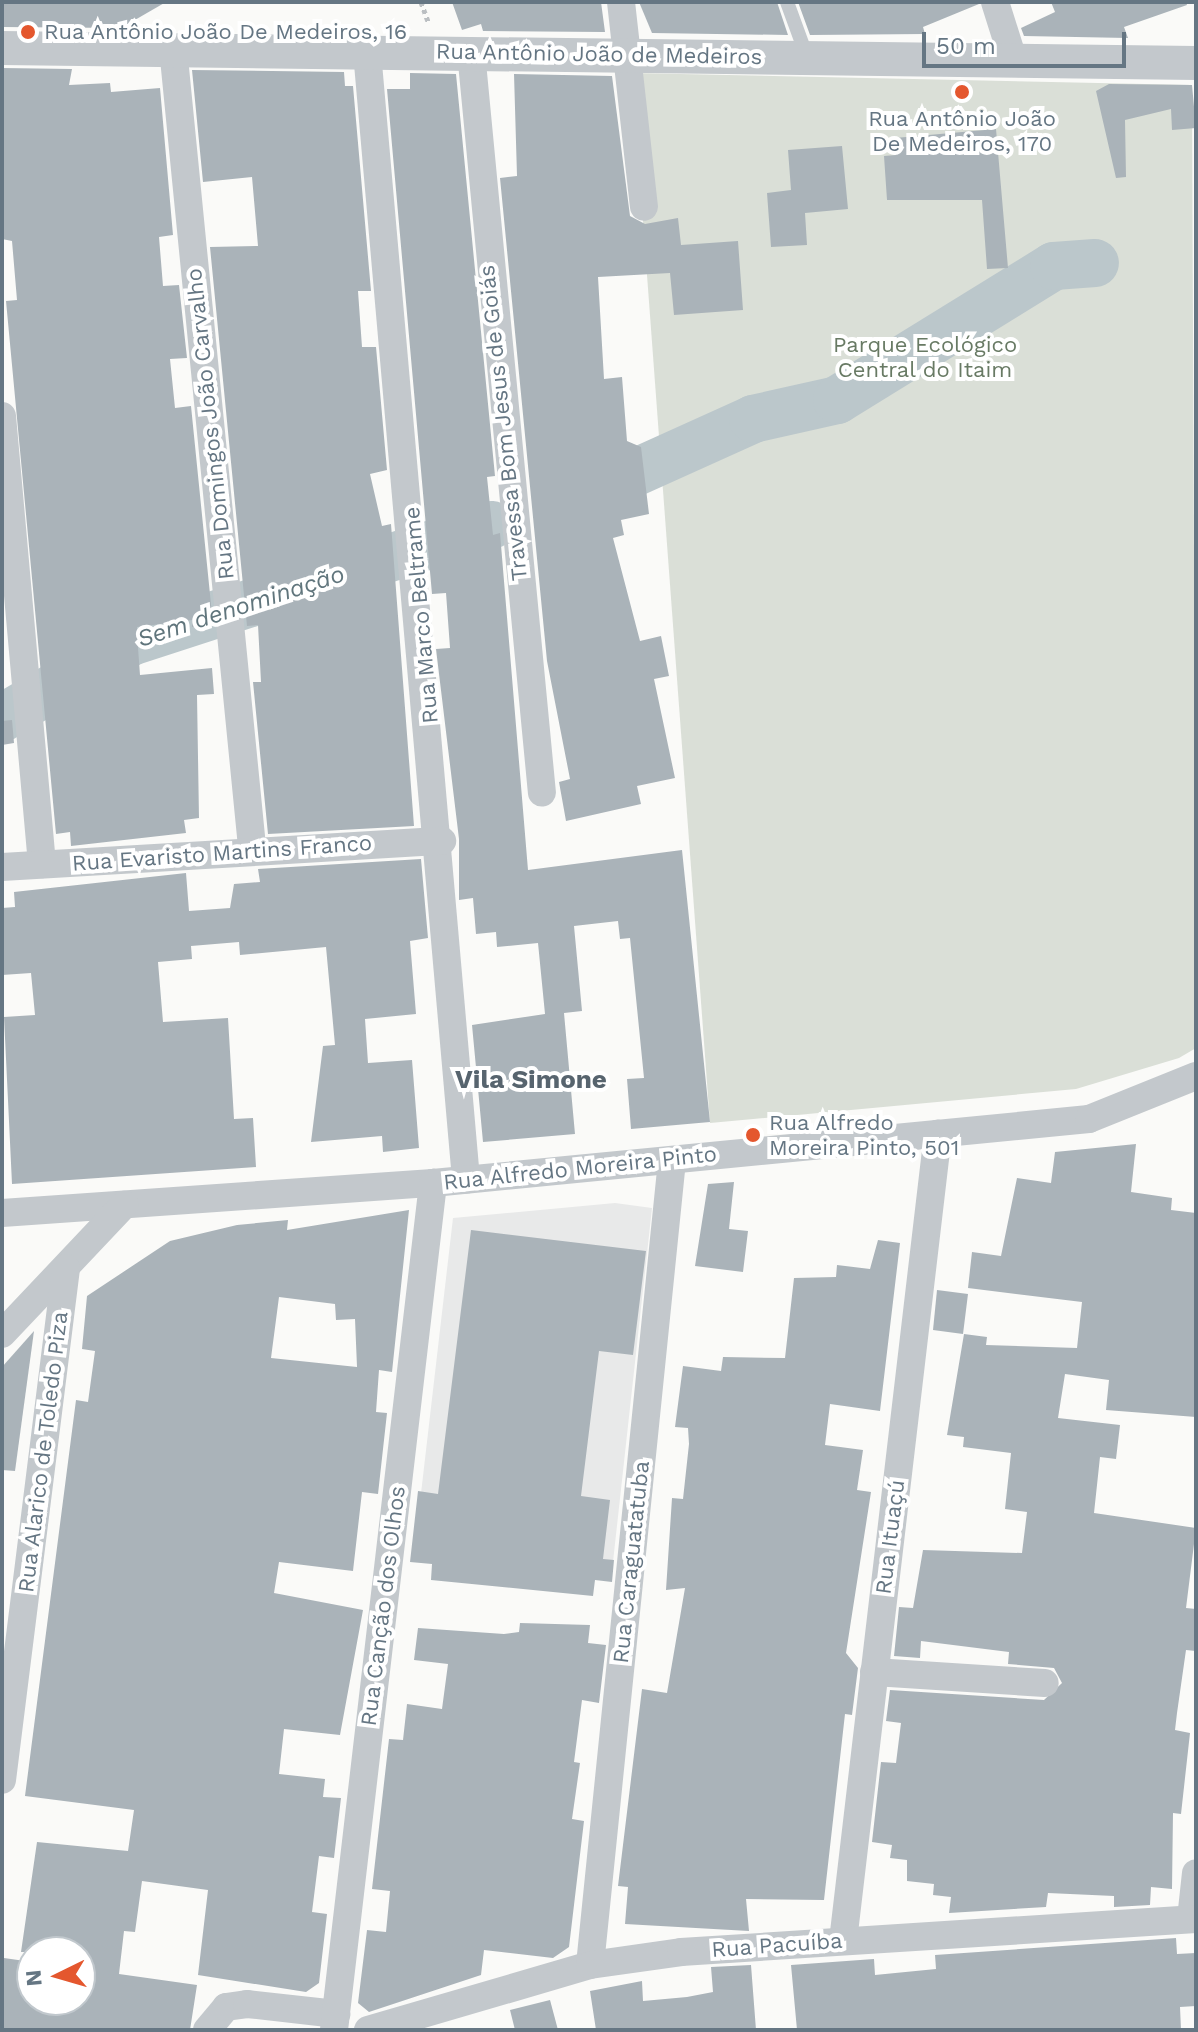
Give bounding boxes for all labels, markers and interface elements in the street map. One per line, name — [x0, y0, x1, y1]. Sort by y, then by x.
scale bar — [926, 16, 1130, 66]
place label: Rua Antônio João De Medeiros, 16 — [44, 19, 410, 45]
marker: Rua Antônio João De Medeiros, 16 — [19, 23, 37, 41]
text: 50 m — [936, 32, 996, 60]
street label: Rua Antônio João de Medeiros — [435, 38, 763, 70]
marker: Rua Antônio João De Medeiros, 170 — [953, 83, 971, 101]
place label: Rua Antônio João De Medeiros, 170 — [867, 105, 1057, 156]
street label: Travessa Bom Jesus de Goiás — [473, 263, 533, 583]
street label: Rua Domingos João Carvalho — [180, 267, 240, 581]
park label: Parque Ecológico Central do Itaim — [833, 331, 1017, 382]
street label: Rua Marco Beltrame — [398, 505, 444, 725]
water label: Sem denominação — [134, 560, 348, 654]
street label: Rua Evaristo Martins Franco — [71, 829, 373, 877]
district label: Vila Simone — [455, 1064, 607, 1096]
place label: Rua Alfredo Moreira Pinto, 501 — [769, 1109, 960, 1160]
marker: Rua Alfredo Moreira Pinto, 501 — [744, 1126, 762, 1144]
street label: Rua Alfredo Moreira Pinto — [441, 1140, 719, 1196]
street label: Rua Alarico de Toledo Piza — [13, 1309, 73, 1595]
street label: Rua Caraguatatuba — [607, 1459, 655, 1665]
street label: Rua Ituaçú — [870, 1478, 910, 1596]
street label: Rua Canção dos Olhos — [355, 1484, 411, 1728]
street label: Rua Pacuíba — [710, 1927, 844, 1963]
north arrow — [16, 1936, 96, 2016]
text: N — [20, 1969, 47, 1987]

